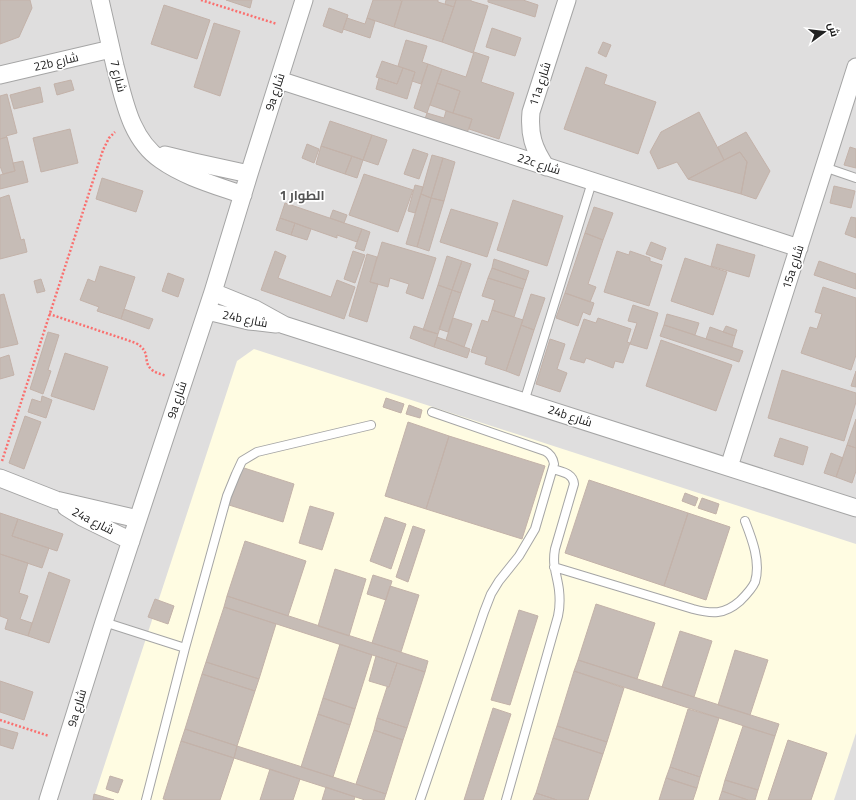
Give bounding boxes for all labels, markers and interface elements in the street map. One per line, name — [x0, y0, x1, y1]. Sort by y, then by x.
north arrow — [804, 12, 844, 52]
text: ش — [824, 21, 843, 38]
street label: 22b شارع — [32, 47, 80, 76]
street label: شارع 7 — [105, 58, 132, 94]
street label: 11a شارع — [523, 59, 556, 108]
street label: 9a شارع — [260, 70, 290, 113]
street label: 22c شارع — [515, 148, 563, 179]
district label: الطوار 1 — [279, 185, 325, 205]
street label: 15a شارع — [776, 242, 809, 291]
street label: 24b شارع — [221, 305, 269, 332]
street label: 9a شارع — [162, 378, 192, 421]
street label: 24b شارع — [546, 399, 595, 432]
street label: 24a شارع — [69, 502, 118, 539]
street label: 9a شارع — [62, 687, 91, 729]

